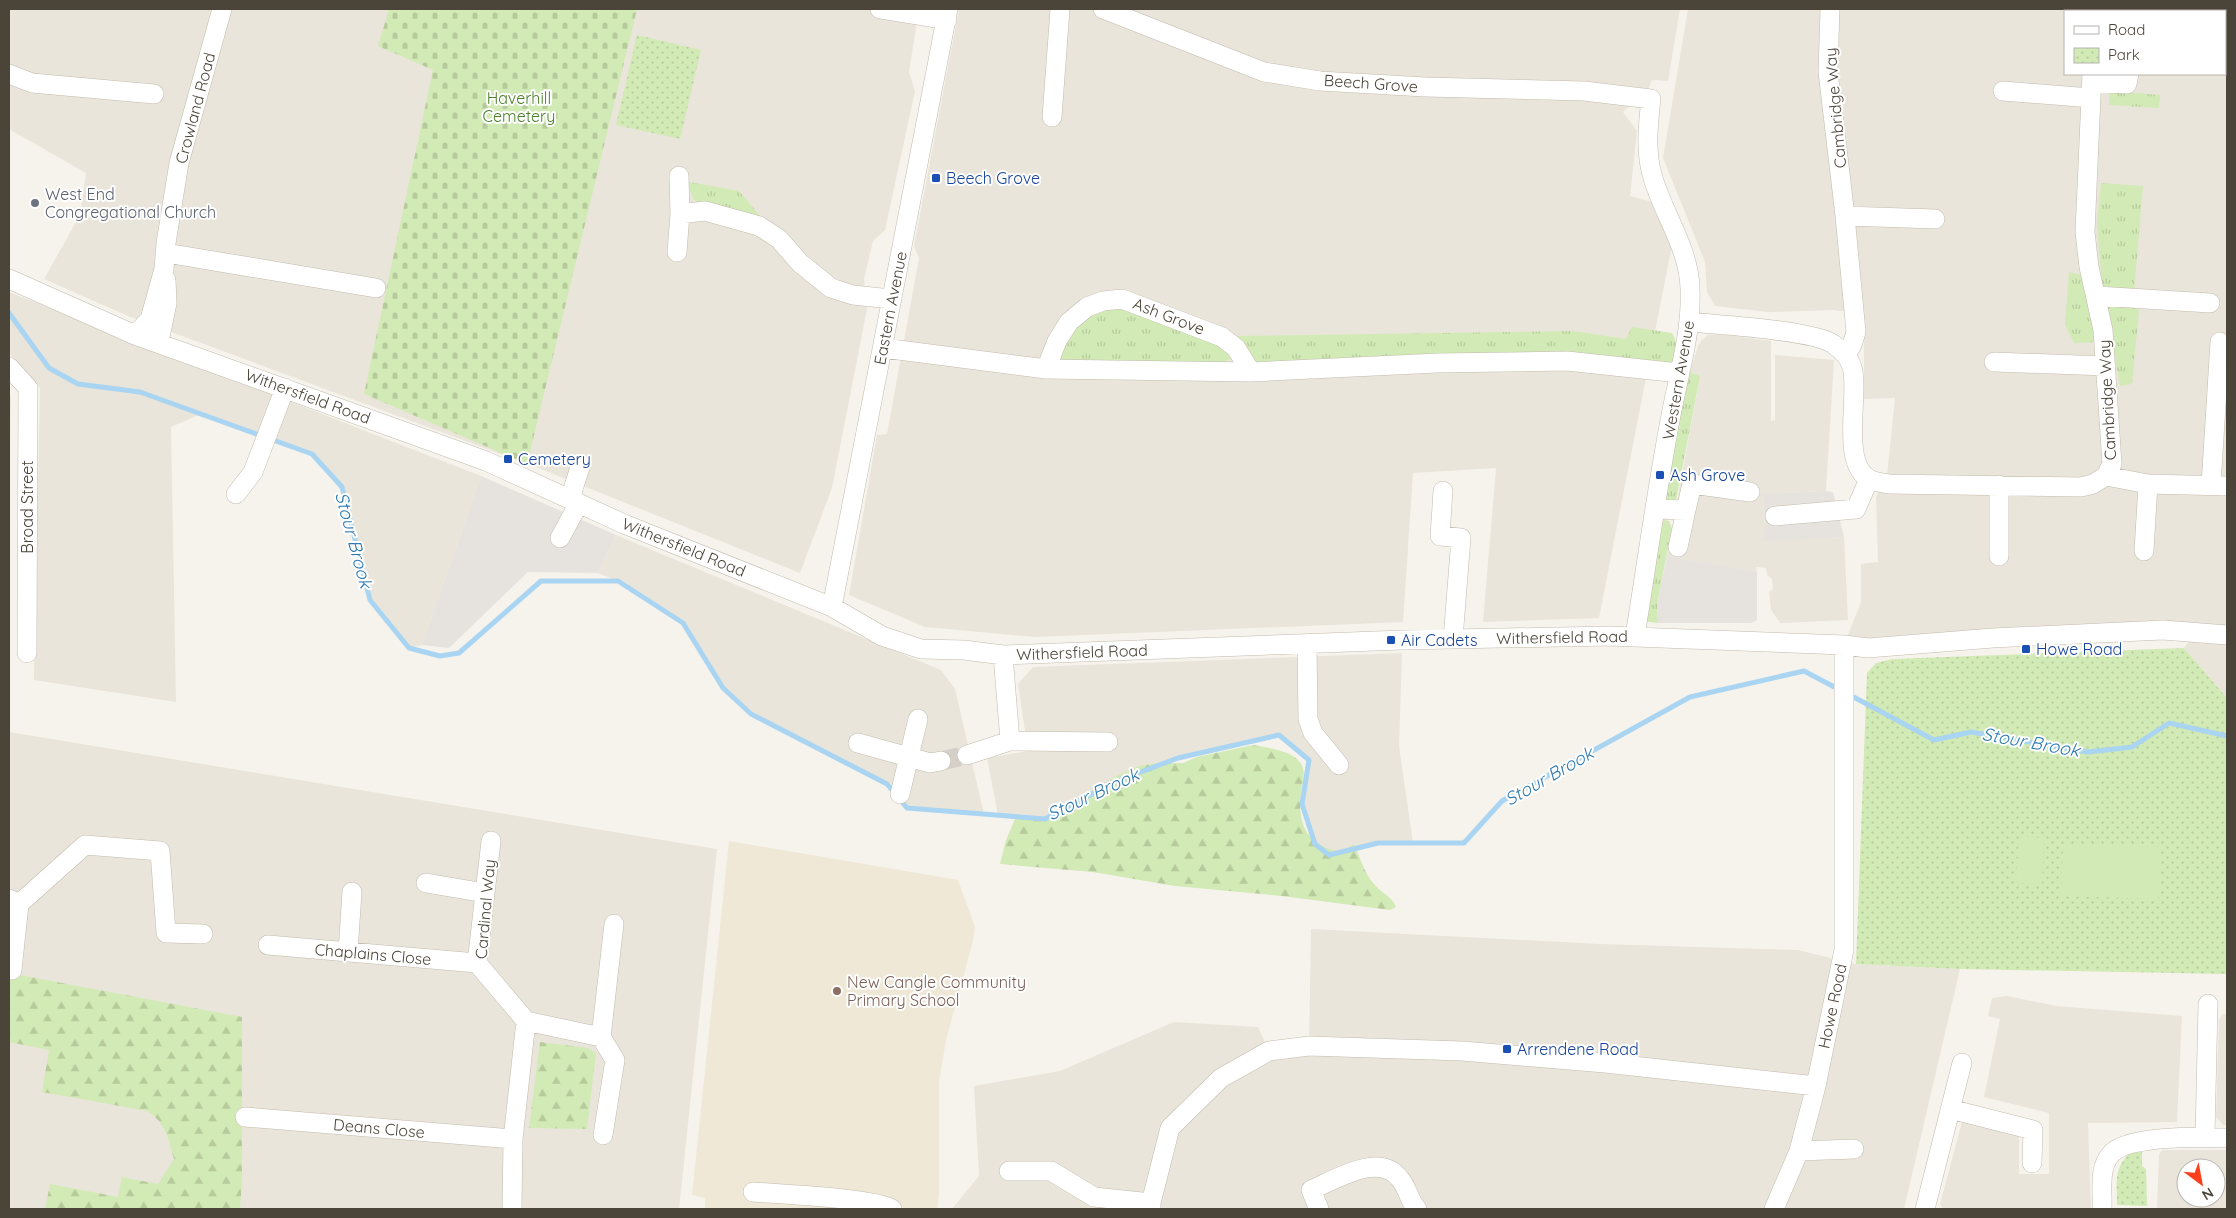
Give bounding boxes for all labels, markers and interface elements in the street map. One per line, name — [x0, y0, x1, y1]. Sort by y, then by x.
legend — [2064, 10, 2226, 75]
text: Road — [2108, 20, 2145, 39]
text: Park — [2108, 45, 2140, 64]
street label: Cambridge Way — [1820, 47, 1850, 169]
street label: Crowland Road — [171, 50, 219, 166]
street label: Beech Grove — [1323, 70, 1419, 96]
park label: Haverhill Cemetery — [483, 88, 555, 126]
place label: Beech Grove — [946, 168, 1040, 188]
marker: Beech Grove — [930, 172, 942, 184]
place label: West End Congregational Church — [45, 184, 216, 222]
marker: West End Congregational Church — [29, 197, 41, 209]
street label: Eastern Avenue — [869, 250, 911, 366]
street label: Ash Grove — [1130, 293, 1208, 339]
street label: Western Avenue — [1658, 319, 1698, 441]
street label: Cambridge Way — [2094, 339, 2120, 461]
street label: Withersfield Road — [243, 364, 373, 428]
place label: Cemetery — [518, 449, 591, 469]
marker: Cemetery — [502, 453, 514, 465]
street label: Broad Street — [17, 460, 37, 554]
place label: Ash Grove — [1670, 465, 1745, 485]
marker: Ash Grove — [1654, 469, 1666, 481]
water label: Stour Brook — [330, 489, 378, 592]
street label: Withersfield Road — [619, 513, 749, 581]
street label: Withersfield Road — [1496, 626, 1628, 648]
place label: Air Cadets — [1401, 630, 1477, 650]
marker: Air Cadets — [1385, 634, 1397, 646]
place label: Howe Road — [2036, 639, 2122, 659]
street label: Withersfield Road — [1016, 640, 1148, 664]
marker: Howe Road — [2020, 643, 2032, 655]
water label: Stour Brook — [1980, 722, 2083, 762]
water label: Stour Brook — [1501, 741, 1599, 811]
water label: Stour Brook — [1043, 762, 1144, 825]
street label: Cardinal Way — [471, 858, 499, 960]
street label: Chaplains Close — [314, 939, 432, 969]
street label: Howe Road — [1813, 962, 1851, 1050]
place label: New Cangle Community Primary School — [847, 972, 1026, 1010]
marker: New Cangle Community Primary School — [831, 985, 843, 997]
place label: Arrendene Road — [1517, 1039, 1639, 1059]
marker: Arrendene Road — [1501, 1043, 1513, 1055]
street label: Deans Close — [332, 1114, 426, 1142]
north arrow — [2176, 1158, 2226, 1208]
text: N — [2199, 1184, 2217, 1204]

